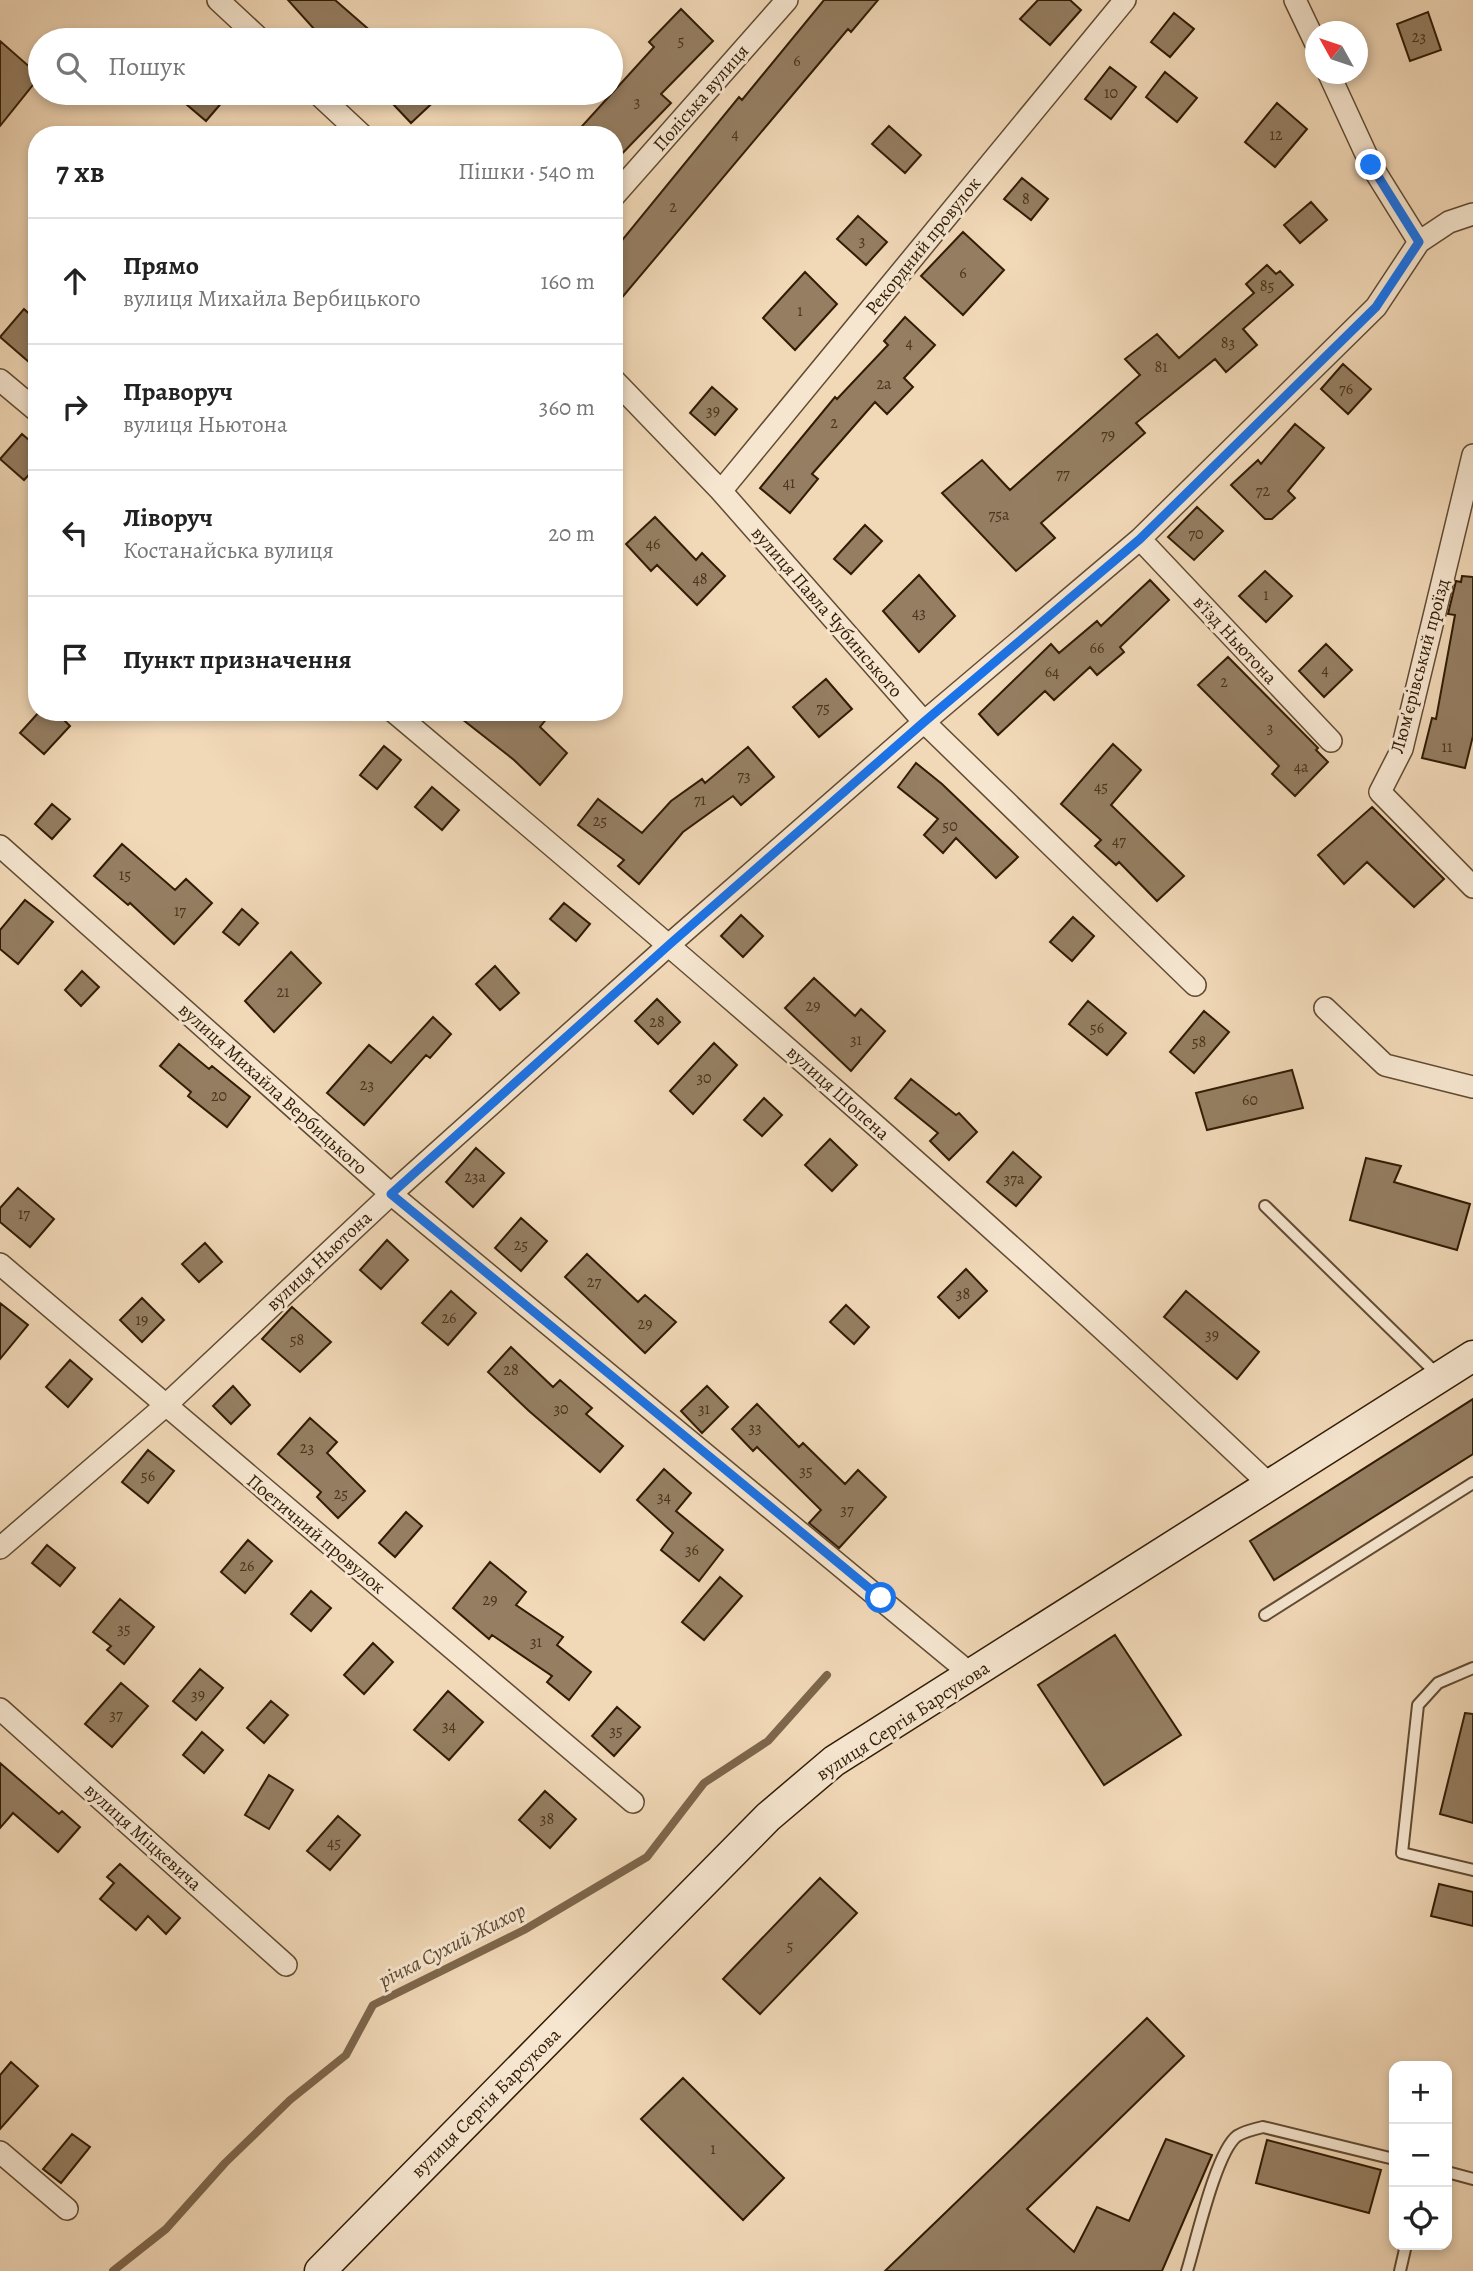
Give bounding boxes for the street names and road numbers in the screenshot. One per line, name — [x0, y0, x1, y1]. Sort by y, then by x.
street label: Поліська вулиця — [647, 39, 755, 157]
street label: Рекордний провулок — [859, 171, 987, 321]
street label: вулиця Павла Чубинського — [745, 521, 909, 703]
street label: Люм'єрівський проїзд — [1384, 576, 1456, 756]
street label: в’їзд Ньютона — [1187, 590, 1283, 690]
street label: вулиця Михайла Вербицького — [173, 997, 373, 1181]
street label: вулиця Шопена — [781, 1040, 895, 1146]
street label: вулиця Ньютона — [260, 1205, 378, 1317]
street label: Поетичний провулок — [241, 1468, 391, 1600]
street label: вулиця Сергія Барсукова — [811, 1655, 995, 1787]
street label: вулиця Міцкевича — [79, 1777, 208, 1897]
street label: вулиця Сергія Барсукова — [405, 2022, 567, 2184]

